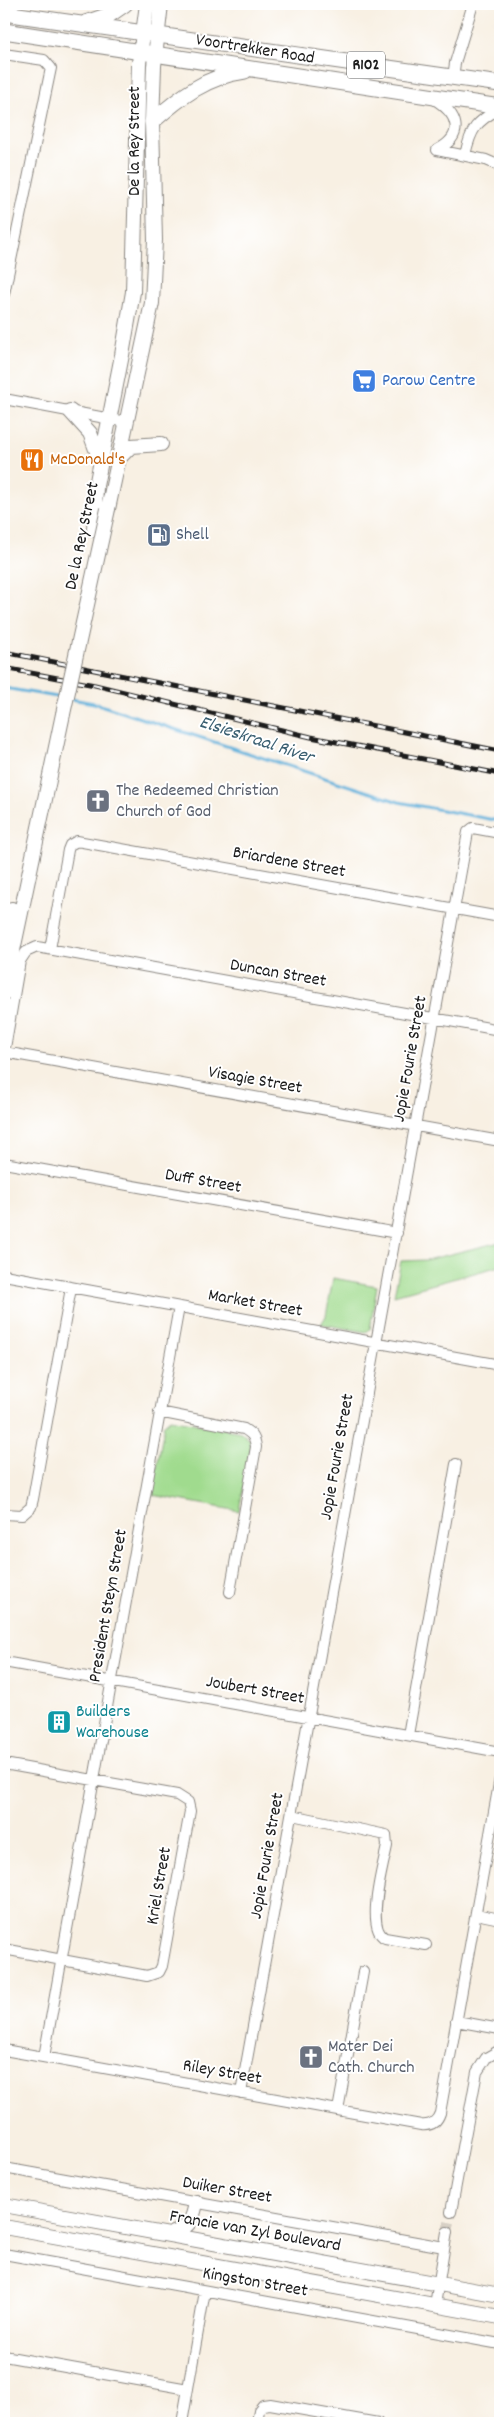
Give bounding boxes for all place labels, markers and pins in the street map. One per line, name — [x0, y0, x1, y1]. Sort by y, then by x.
supermarket icon: Parow Centre — [351, 368, 377, 394]
place label: Parow Centre — [382, 369, 475, 394]
restaurant icon: McDonald's — [19, 447, 45, 473]
place label: McDonald's — [50, 448, 126, 473]
fuel station icon: Shell — [146, 522, 172, 548]
place label: Shell — [176, 523, 209, 548]
place label: The Redeemed Christian Church of God — [116, 779, 279, 825]
church icon: The Redeemed Christian Church of God — [85, 788, 111, 814]
place label: Builders Warehouse — [76, 1700, 149, 1746]
building icon: Builders Warehouse — [46, 1709, 72, 1735]
place label: Mater Dei Cath. Church — [328, 2035, 414, 2081]
church icon: Mater Dei Cath. Church — [298, 2044, 324, 2070]

